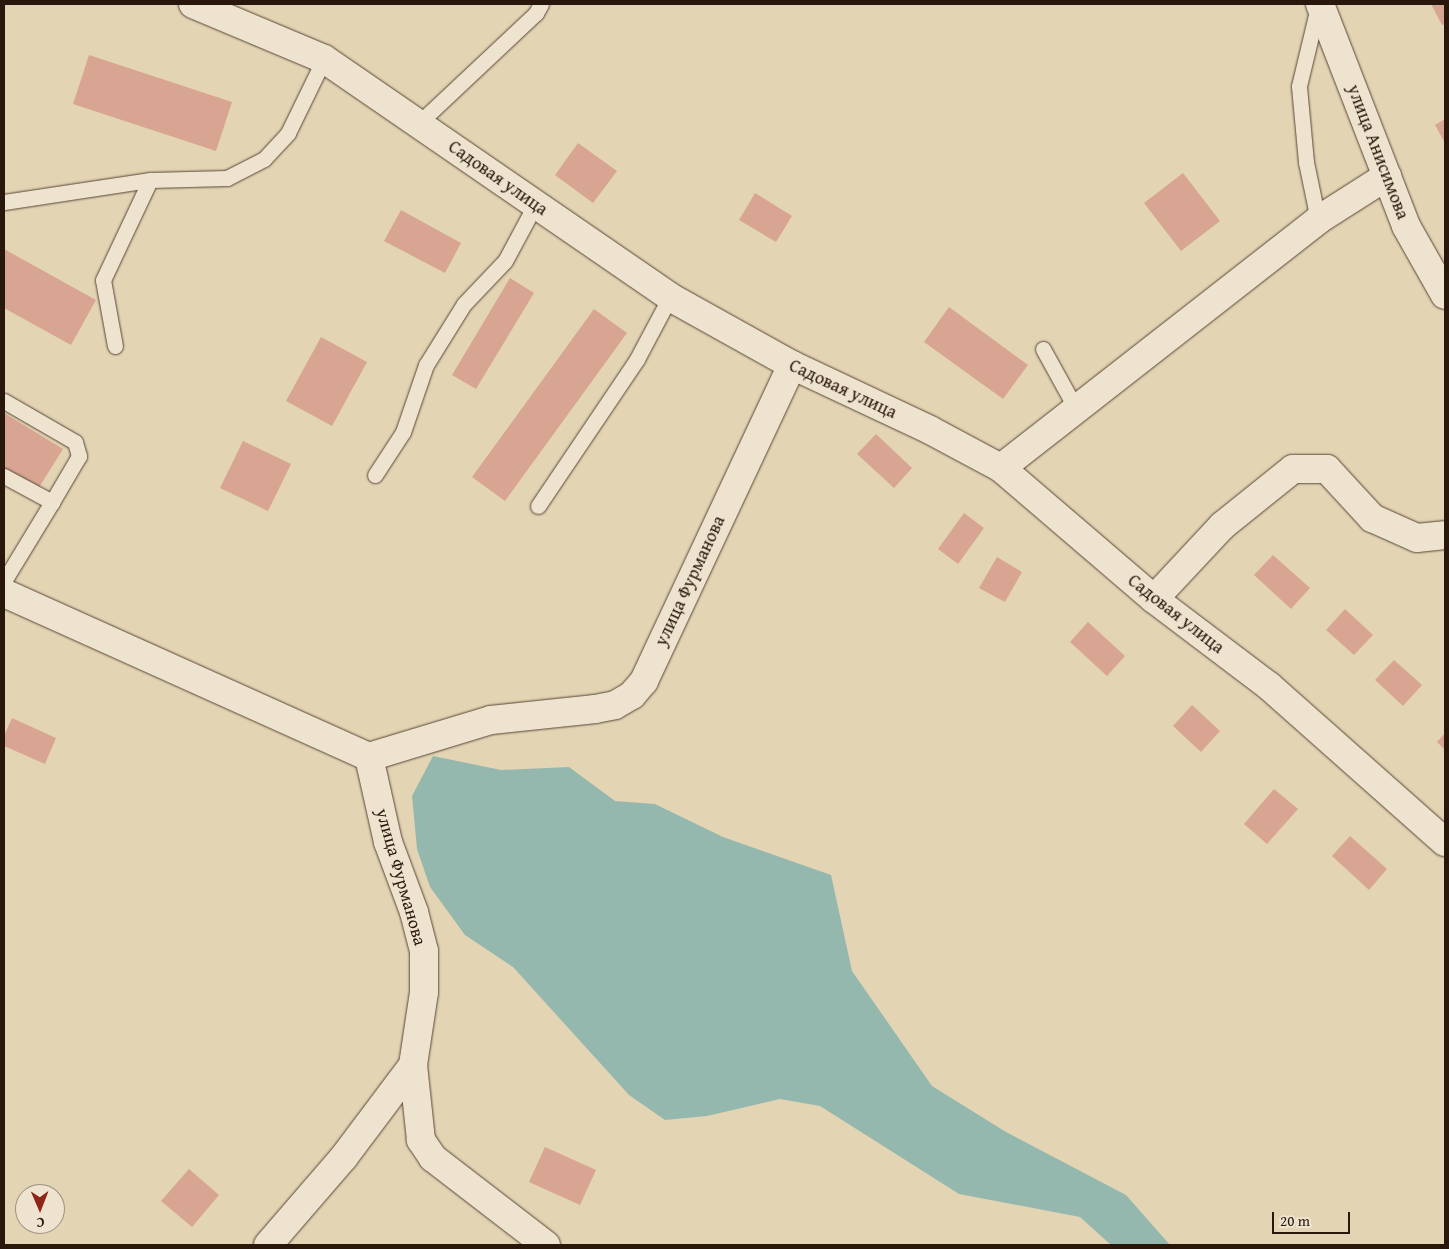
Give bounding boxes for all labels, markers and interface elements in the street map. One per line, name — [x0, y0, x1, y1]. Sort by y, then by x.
street label: улица Анисимова — [1342, 82, 1414, 222]
street label: Садовая улица — [444, 136, 552, 220]
street label: Садовая улица — [786, 355, 900, 423]
street label: улица Фурманова — [650, 512, 730, 650]
street label: Садовая улица — [1124, 570, 1228, 658]
street label: улица Фурманова — [371, 806, 431, 948]
north arrow — [15, 1184, 65, 1234]
scale bar — [1274, 1202, 1352, 1234]
text: 20 m — [1280, 1210, 1310, 1231]
text: С — [36, 1213, 44, 1233]

